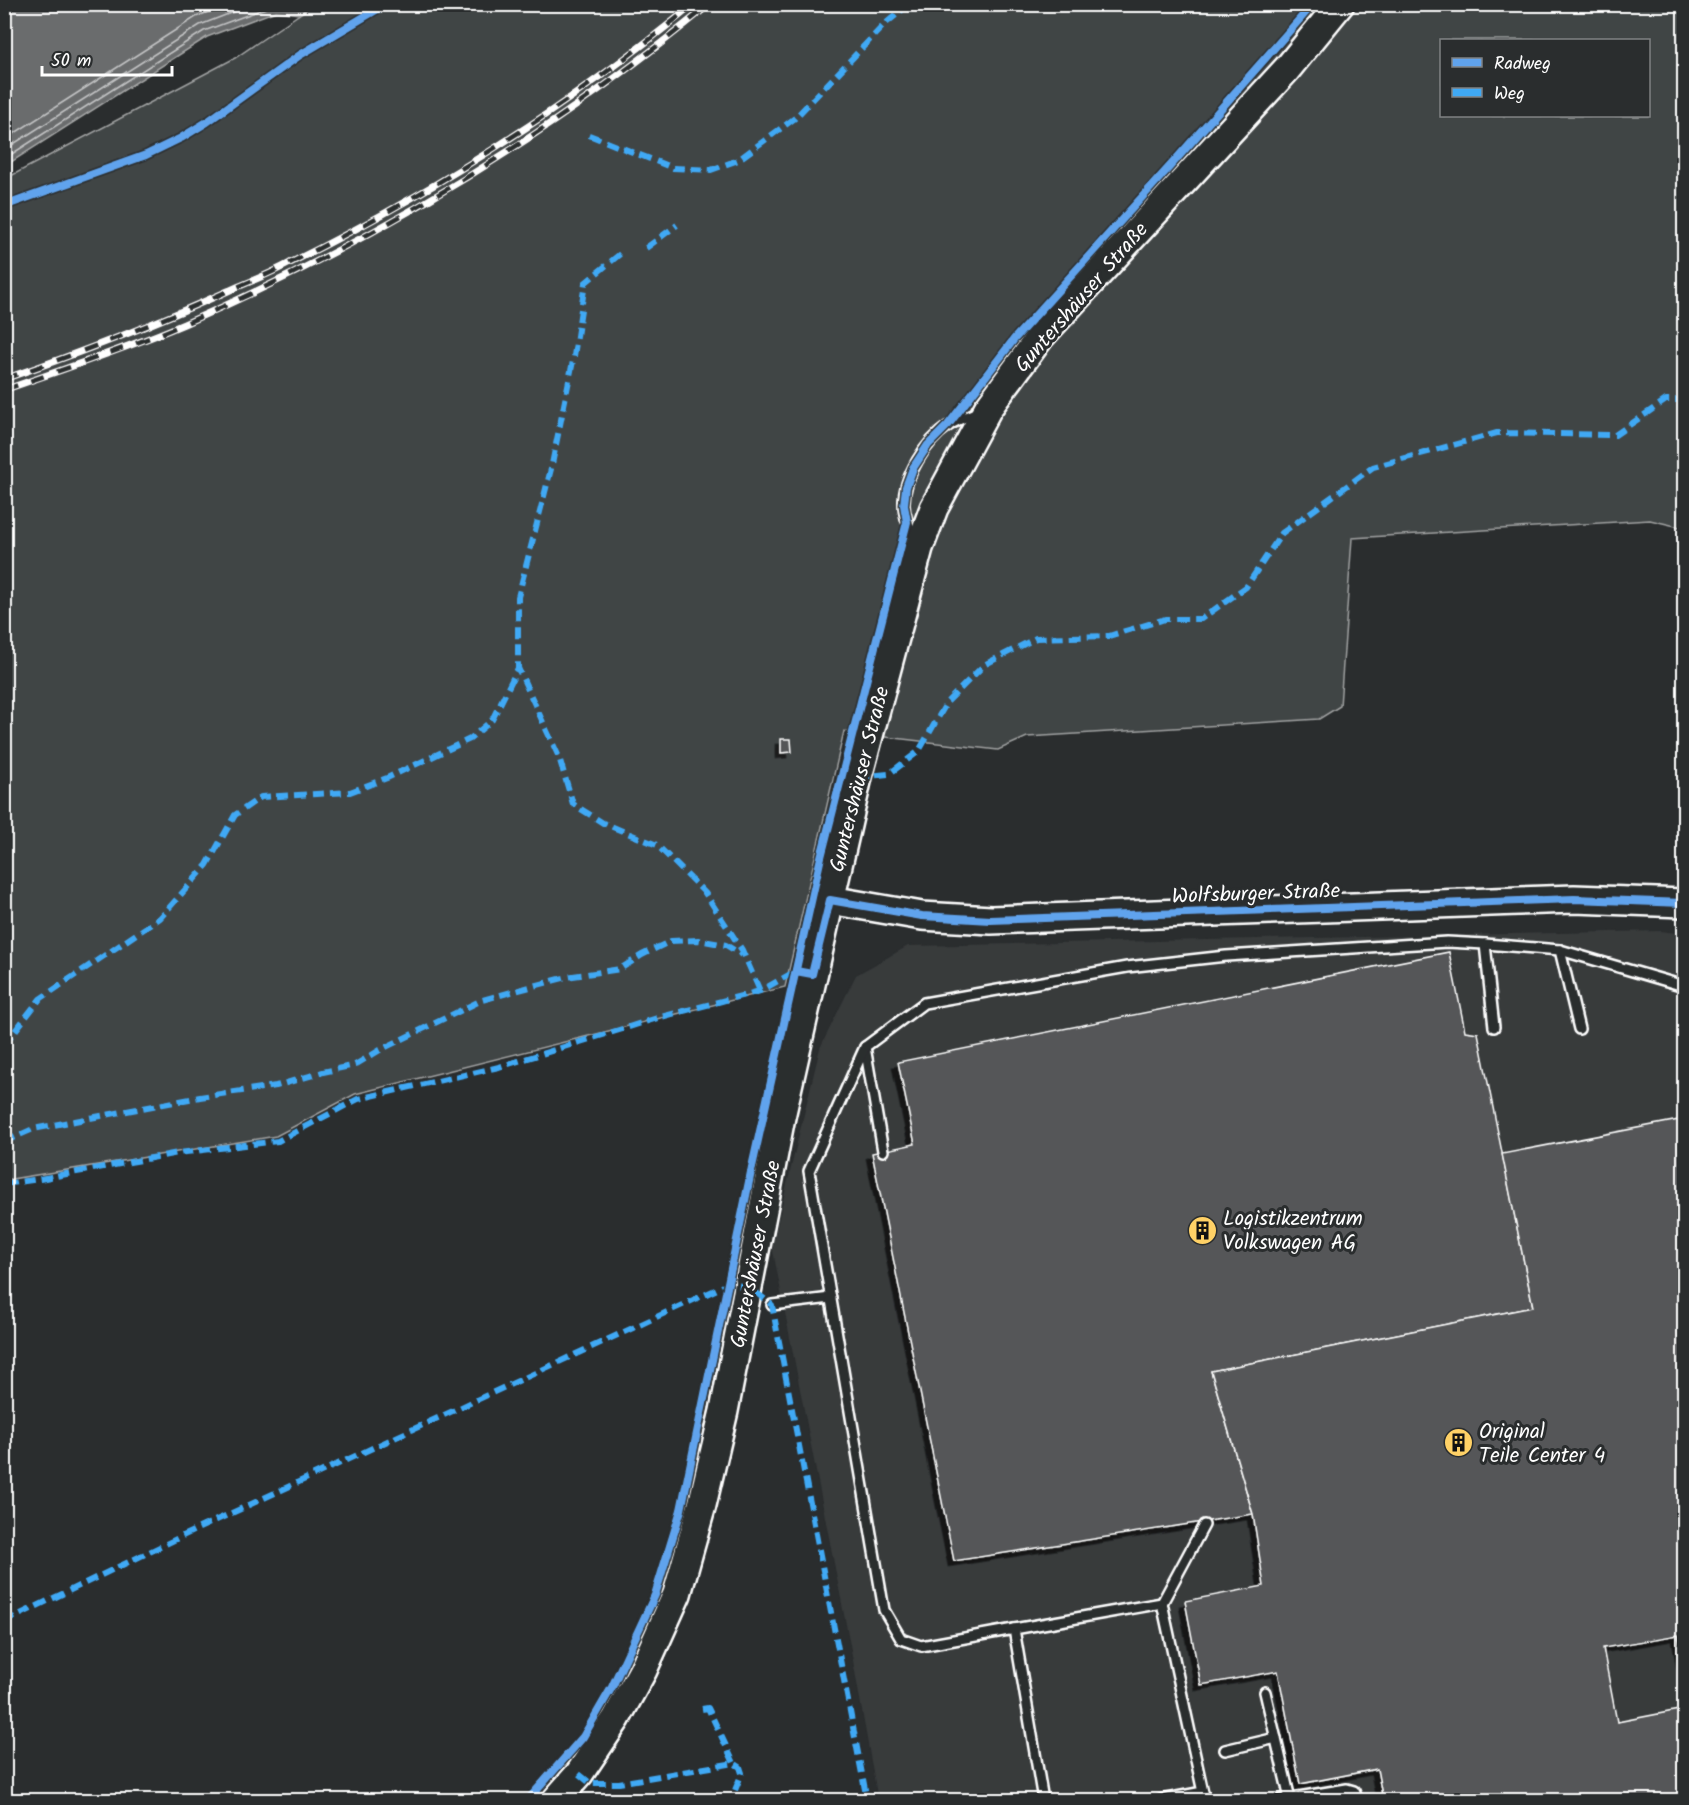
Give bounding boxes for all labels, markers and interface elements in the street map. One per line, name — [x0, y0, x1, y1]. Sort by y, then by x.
scale bar — [42, 39, 172, 77]
legend — [1440, 39, 1650, 117]
text: 50 m — [51, 47, 91, 76]
text: Radweg — [1494, 50, 1551, 79]
text: Weg — [1494, 80, 1525, 109]
street label: Guntershäuser Straße — [1007, 215, 1157, 381]
street label: Guntershäuser Straße — [821, 682, 900, 876]
street label: Wolfsburger Straße — [1171, 875, 1341, 914]
street label: Guntershäuser Straße — [722, 1157, 791, 1351]
place label: Logistikzentrum Volkswagen AG — [1223, 1203, 1363, 1260]
building icon: Logistikzentrum Volkswagen AG — [1186, 1214, 1218, 1246]
place label: Original Teile Center 4 — [1479, 1416, 1605, 1473]
building icon: Original Teile Center 4 — [1442, 1427, 1474, 1459]

